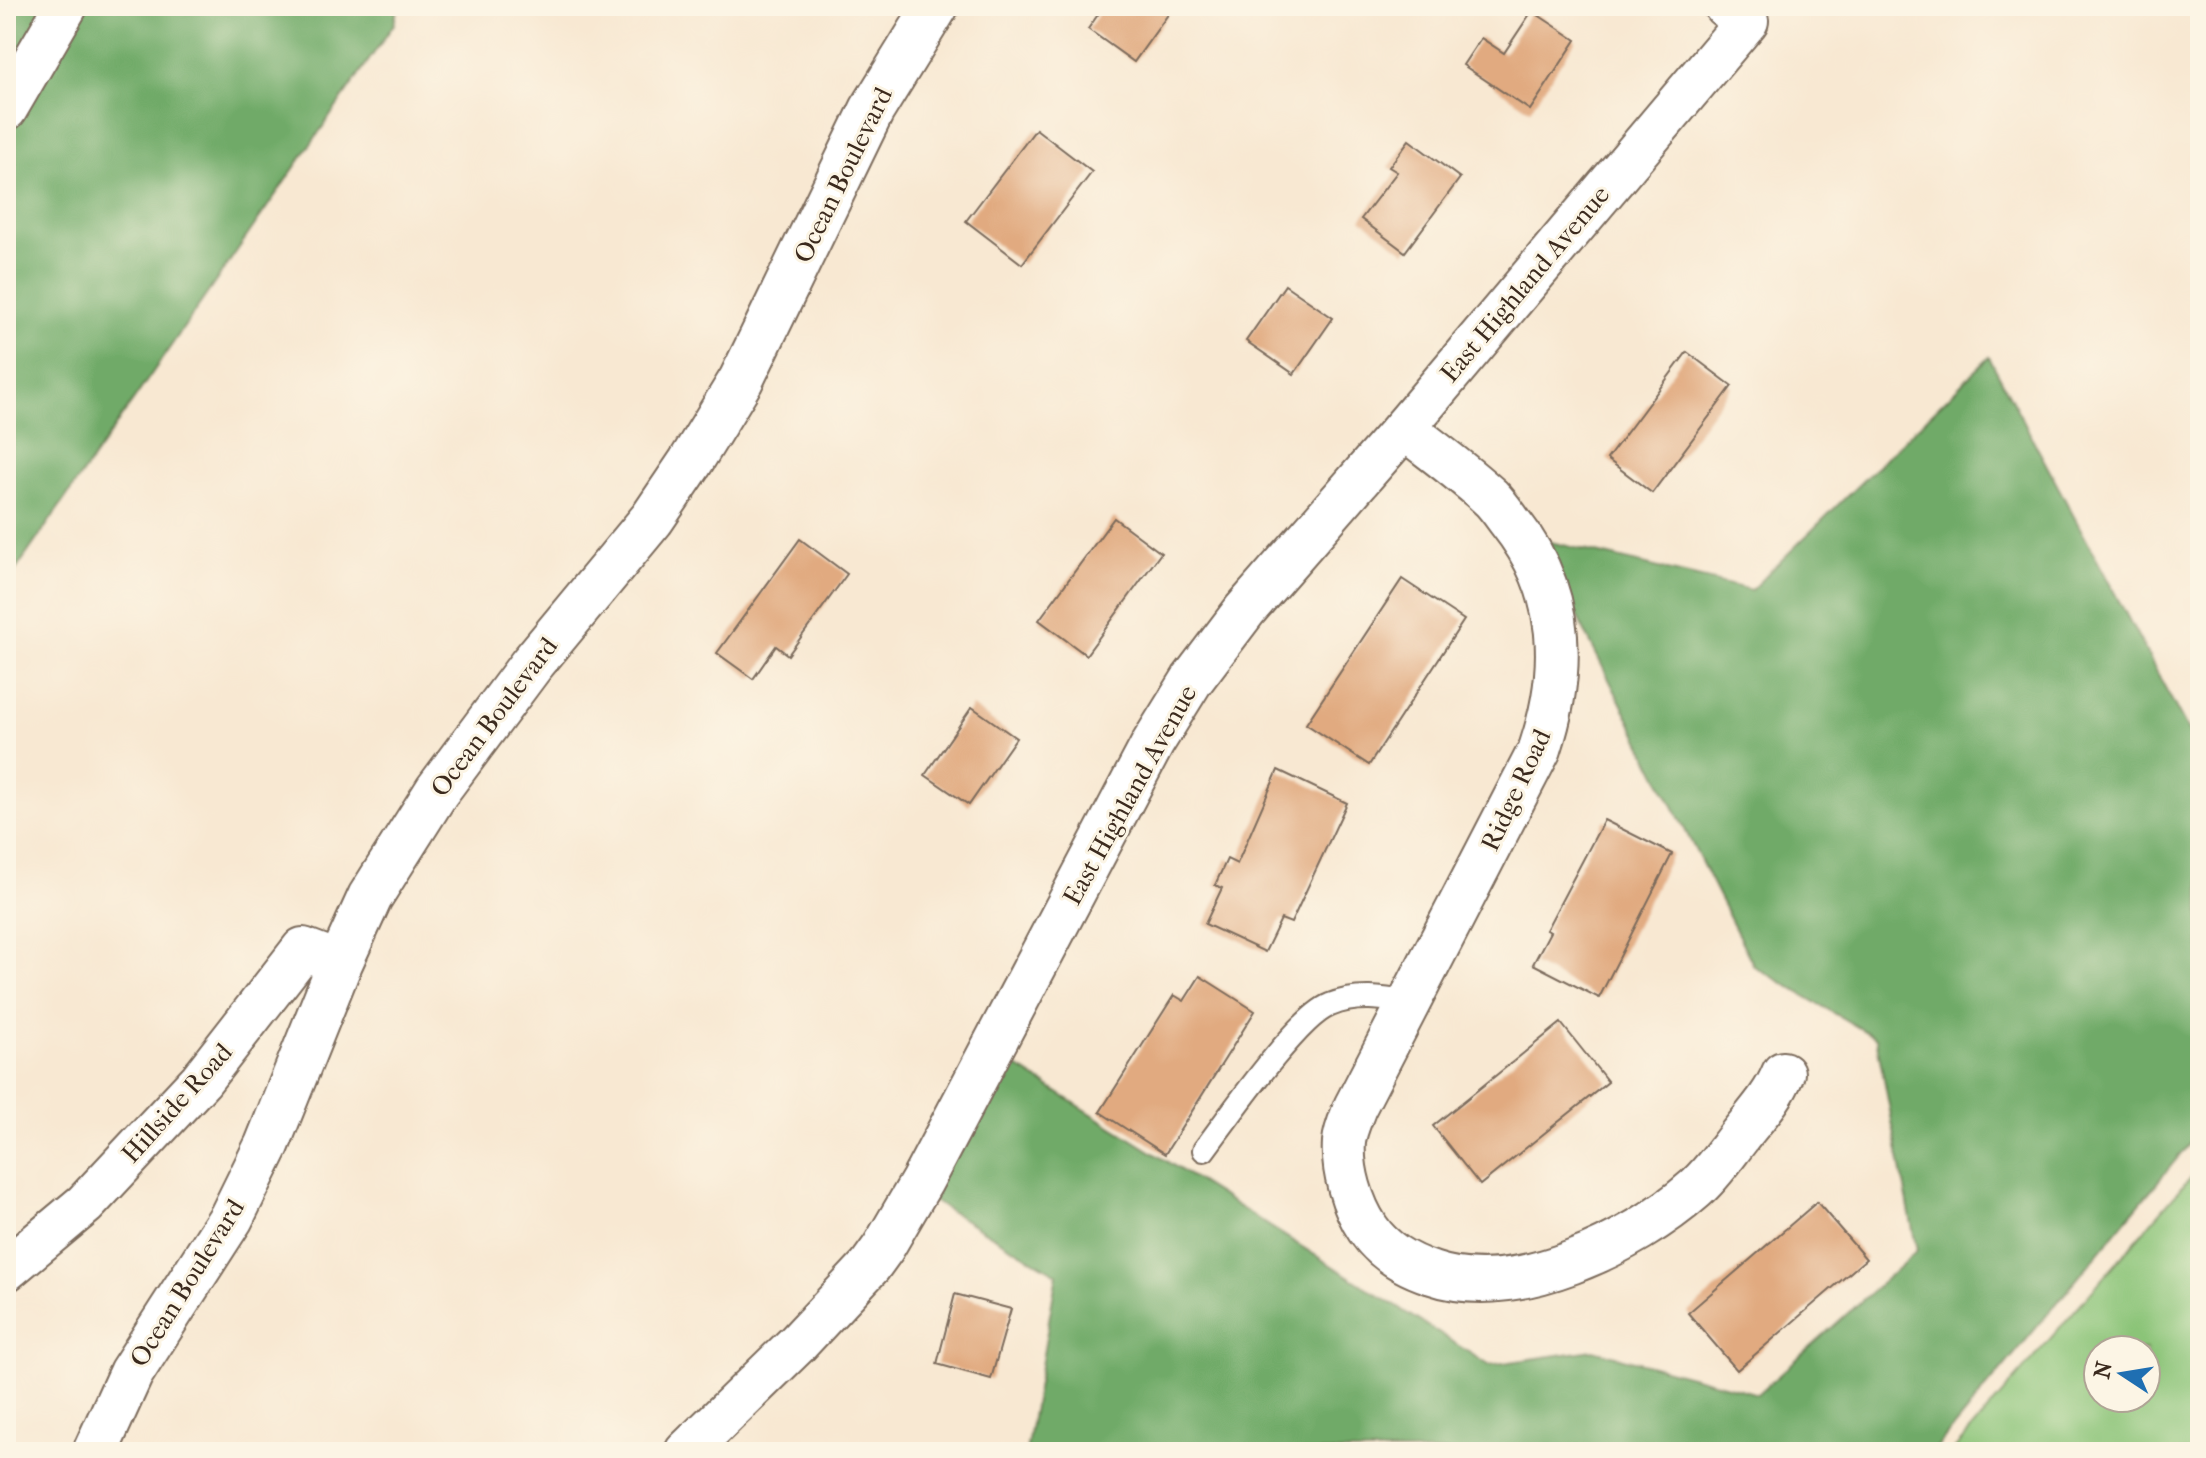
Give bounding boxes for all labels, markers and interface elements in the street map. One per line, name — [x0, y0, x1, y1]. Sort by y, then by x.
street label: Ocean Boulevard — [787, 81, 899, 268]
street label: East Highland Avenue — [1434, 179, 1616, 389]
street label: Ocean Boulevard — [424, 631, 564, 803]
street label: East Highland Avenue — [1057, 679, 1203, 910]
street label: Ridge Road — [1474, 723, 1558, 856]
street label: Hillside Road — [115, 1036, 239, 1169]
street label: Ocean Boulevard — [123, 1193, 251, 1372]
north arrow — [2082, 1334, 2162, 1414]
text: N — [2089, 1359, 2118, 1381]

